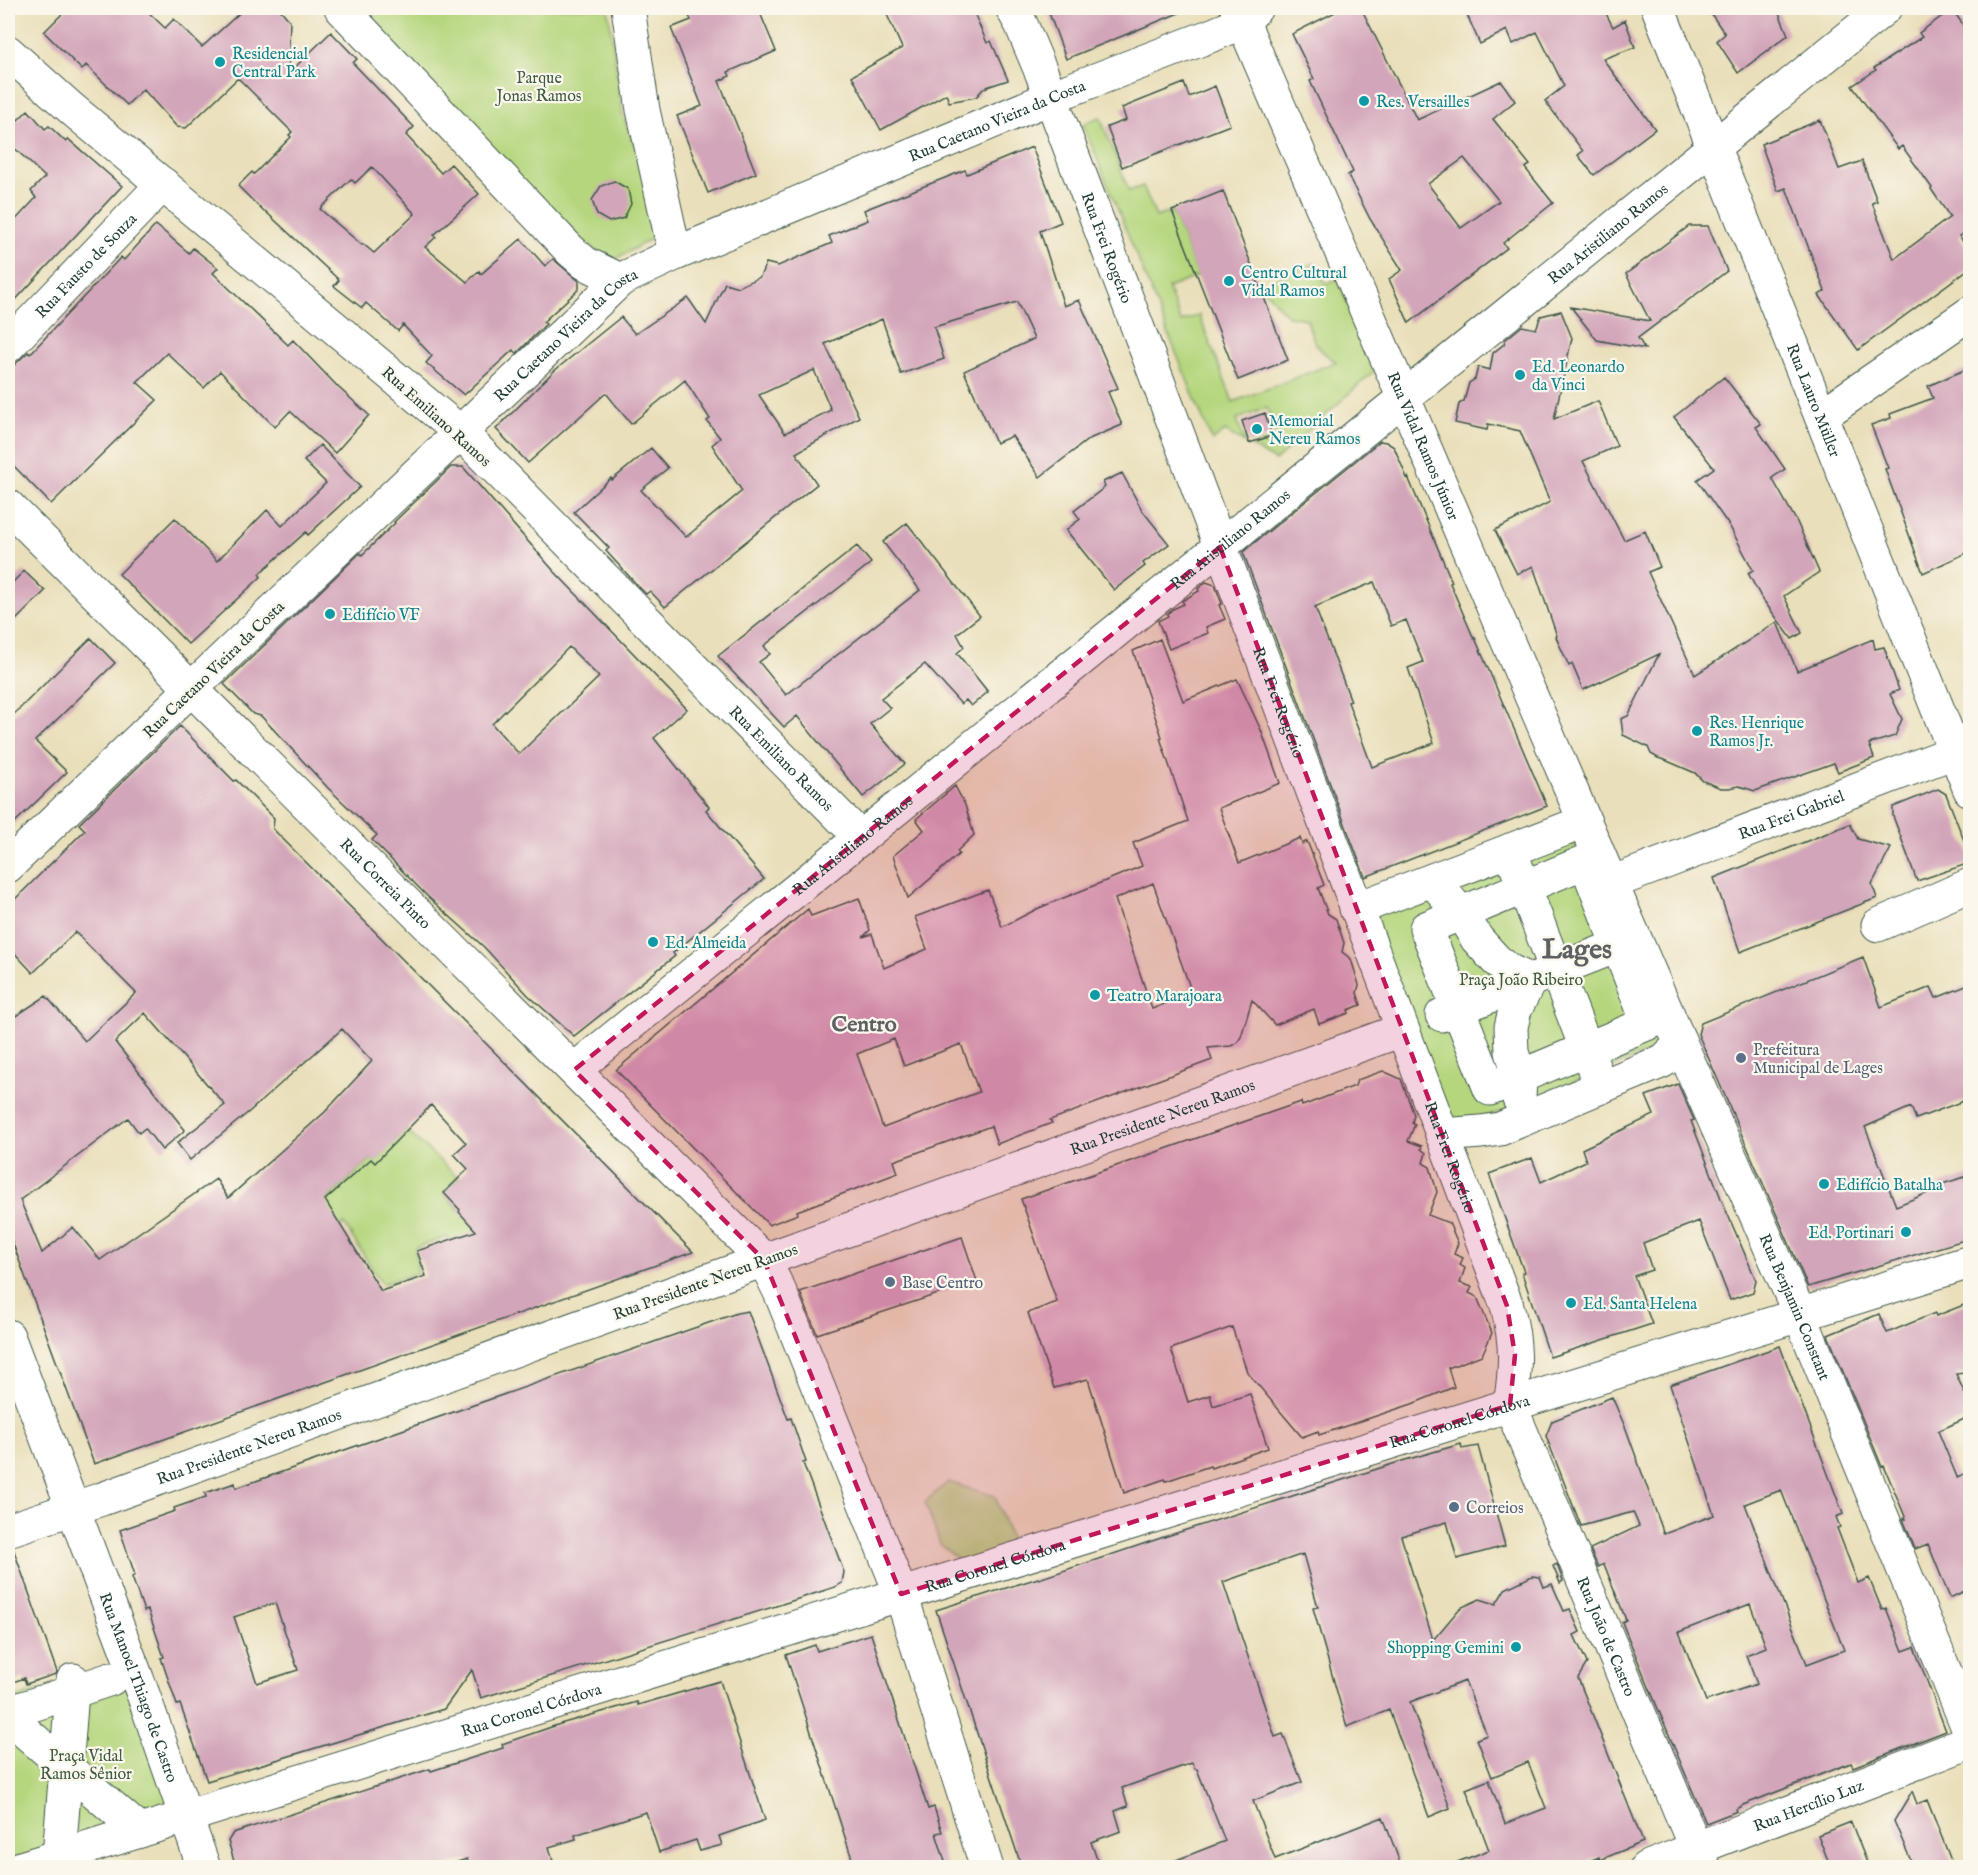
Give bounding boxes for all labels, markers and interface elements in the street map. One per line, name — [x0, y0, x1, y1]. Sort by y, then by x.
place label: Residencial Central Park — [232, 45, 316, 83]
marker: Residencial Central Park — [213, 55, 227, 69]
park label: Parque Jonas Ramos — [495, 69, 582, 107]
street label: Rua Caetano Vieira da Costa — [906, 77, 1089, 168]
place label: Res. Versailles — [1376, 93, 1470, 113]
marker: Res. Versailles — [1357, 94, 1371, 108]
street label: Rua Aristiliano Ramos — [1545, 179, 1673, 289]
street label: Rua Frei Rogério — [1076, 190, 1136, 307]
street label: Rua Fausto de Souza — [32, 210, 142, 323]
place label: Centro Cultural Vidal Ramos — [1240, 264, 1347, 302]
street label: Rua Caetano Vieira da Costa — [490, 265, 641, 407]
marker: Centro Cultural Vidal Ramos — [1222, 274, 1236, 288]
street label: Rua Lauro Müller — [1781, 341, 1844, 460]
place label: Ed. Leonardo da Vinci — [1532, 358, 1625, 396]
street label: Rua Emiliano Ramos — [377, 363, 495, 472]
marker: Ed. Leonardo da Vinci — [1513, 368, 1527, 382]
street label: Rua Vidal Ramos Júnior — [1382, 369, 1463, 524]
place label: Memorial Nereu Ramos — [1269, 412, 1361, 450]
marker: Memorial Nereu Ramos — [1250, 422, 1264, 436]
street label: Rua Aristiliano Ramos — [1167, 485, 1296, 595]
street label: Rua Caetano Vieira da Costa — [139, 597, 289, 743]
place label: Edifício VF — [342, 606, 420, 626]
marker: Edifício VF — [323, 607, 337, 621]
street label: Rua Frei Rogério — [1247, 644, 1307, 762]
street label: Rua Emiliano Ramos — [724, 702, 837, 816]
place label: Res. Henrique Ramos Jr. — [1709, 714, 1804, 752]
marker: Res. Henrique Ramos Jr. — [1690, 724, 1704, 738]
street label: Rua Frei Gabriel — [1736, 787, 1848, 845]
street label: Rua Aristiliano Ramos — [789, 791, 918, 901]
street label: Rua Correia Pinto — [335, 835, 435, 934]
district label: Lages — [1542, 933, 1612, 968]
place label: Ed. Almeida — [665, 934, 746, 954]
marker: Ed. Almeida — [646, 935, 660, 949]
park label: Praça João Ribeiro — [1459, 971, 1583, 991]
place label: Teatro Marajoara — [1107, 987, 1222, 1007]
marker: Teatro Marajoara — [1088, 988, 1102, 1002]
district label: Centro — [832, 1011, 897, 1039]
place label: Prefeitura Municipal de Lages — [1753, 1041, 1883, 1079]
marker: Prefeitura Municipal de Lages — [1734, 1051, 1748, 1065]
street label: Rua Presidente Nereu Ramos — [1068, 1076, 1258, 1161]
street label: Rua Frei Rogério — [1419, 1099, 1479, 1216]
place label: Edifício Batalha — [1836, 1176, 1943, 1196]
marker: Edifício Batalha — [1817, 1177, 1831, 1191]
place label: Ed. Portinari — [1809, 1224, 1894, 1244]
marker: Ed. Portinari — [1899, 1225, 1913, 1239]
street label: Rua Benjamin Constant — [1754, 1231, 1834, 1384]
street label: Rua Presidente Nereu Ramos — [611, 1240, 801, 1326]
place label: Base Centro — [902, 1274, 984, 1294]
marker: Base Centro — [883, 1275, 897, 1289]
place label: Ed. Santa Helena — [1583, 1295, 1697, 1315]
marker: Ed. Santa Helena — [1564, 1296, 1578, 1310]
street label: Rua Coronel Córdova — [1387, 1392, 1532, 1454]
street label: Rua Presidente Nereu Ramos — [154, 1405, 345, 1490]
place label: Correios — [1466, 1499, 1524, 1519]
marker: Correios — [1447, 1500, 1461, 1514]
street label: Rua Coronel Córdova — [923, 1536, 1068, 1598]
street label: Rua João de Castro — [1571, 1574, 1639, 1700]
street label: Rua Manoel Thiago de Castro — [94, 1590, 181, 1786]
place label: Shopping Gemini — [1387, 1639, 1504, 1659]
marker: Shopping Gemini — [1509, 1640, 1523, 1654]
street label: Rua Coronel Córdova — [459, 1680, 604, 1743]
park label: Praça Vidal Ramos Sênior — [40, 1747, 132, 1785]
street label: Rua Hercílio Luz — [1751, 1776, 1867, 1837]

